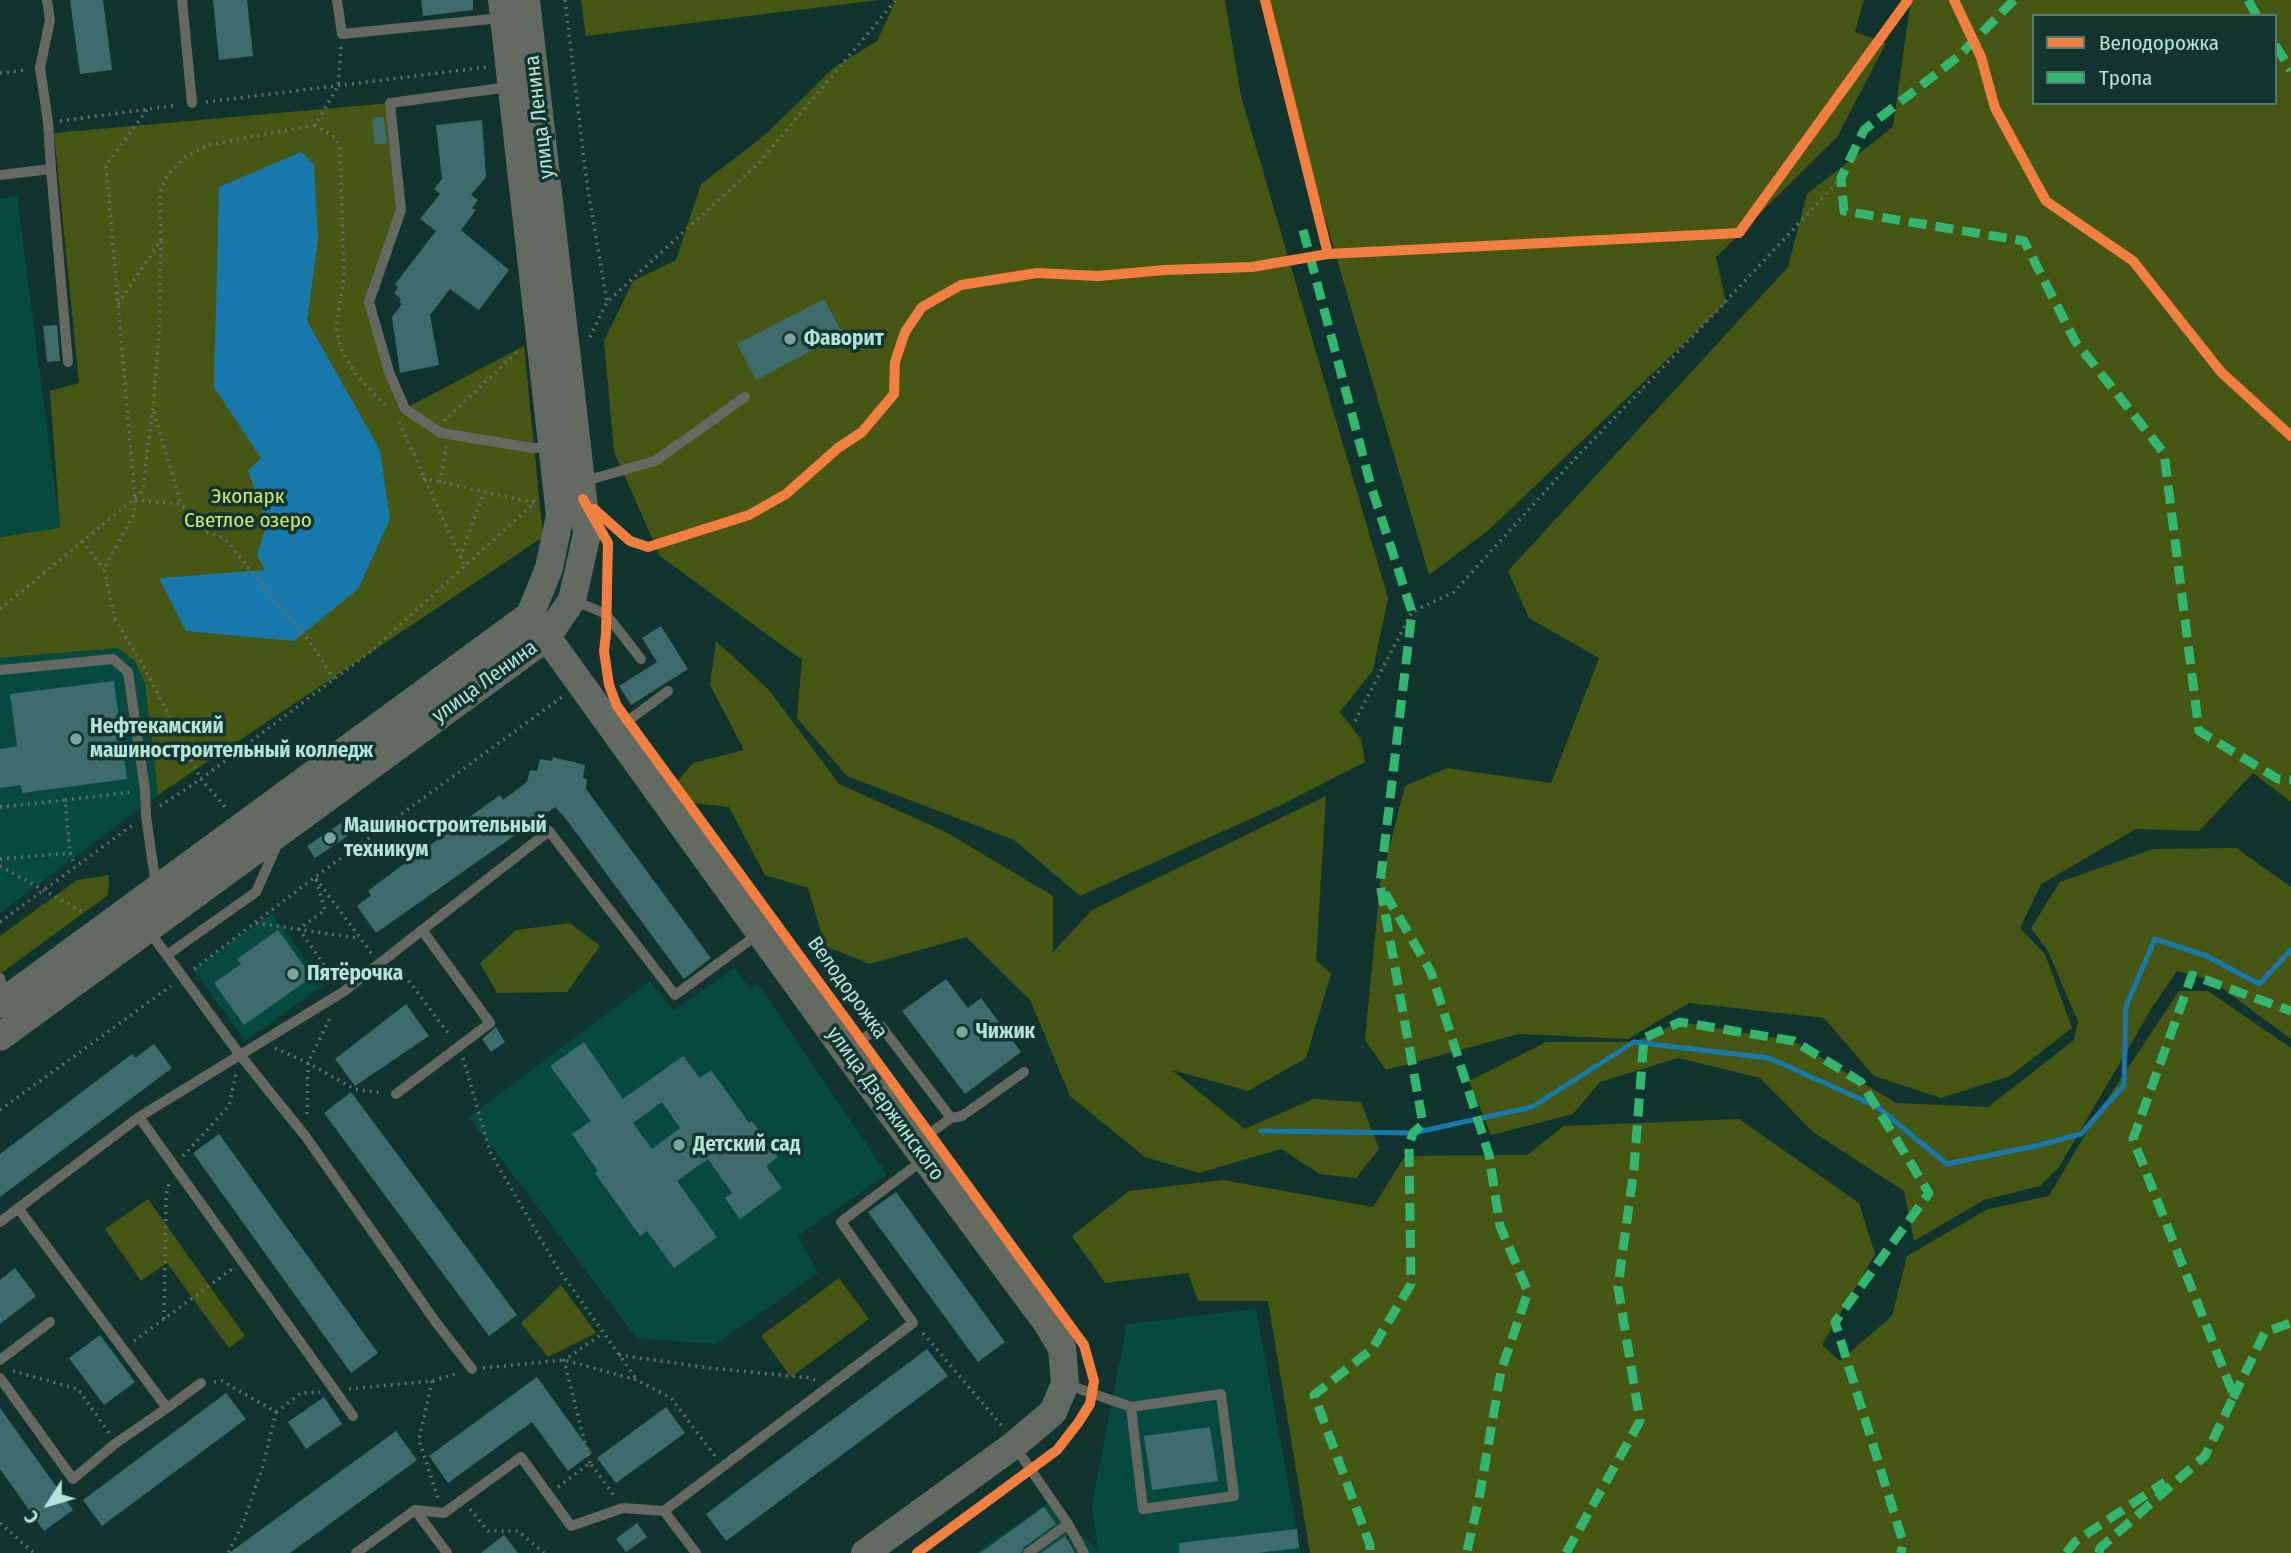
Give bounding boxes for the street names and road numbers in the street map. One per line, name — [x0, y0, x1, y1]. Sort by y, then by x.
street label: улица Ленина — [520, 54, 560, 180]
street label: улица Ленина — [427, 635, 543, 729]
street label: Велодорожка — [801, 932, 893, 1044]
street label: улица Дзержинского — [821, 1022, 949, 1186]

